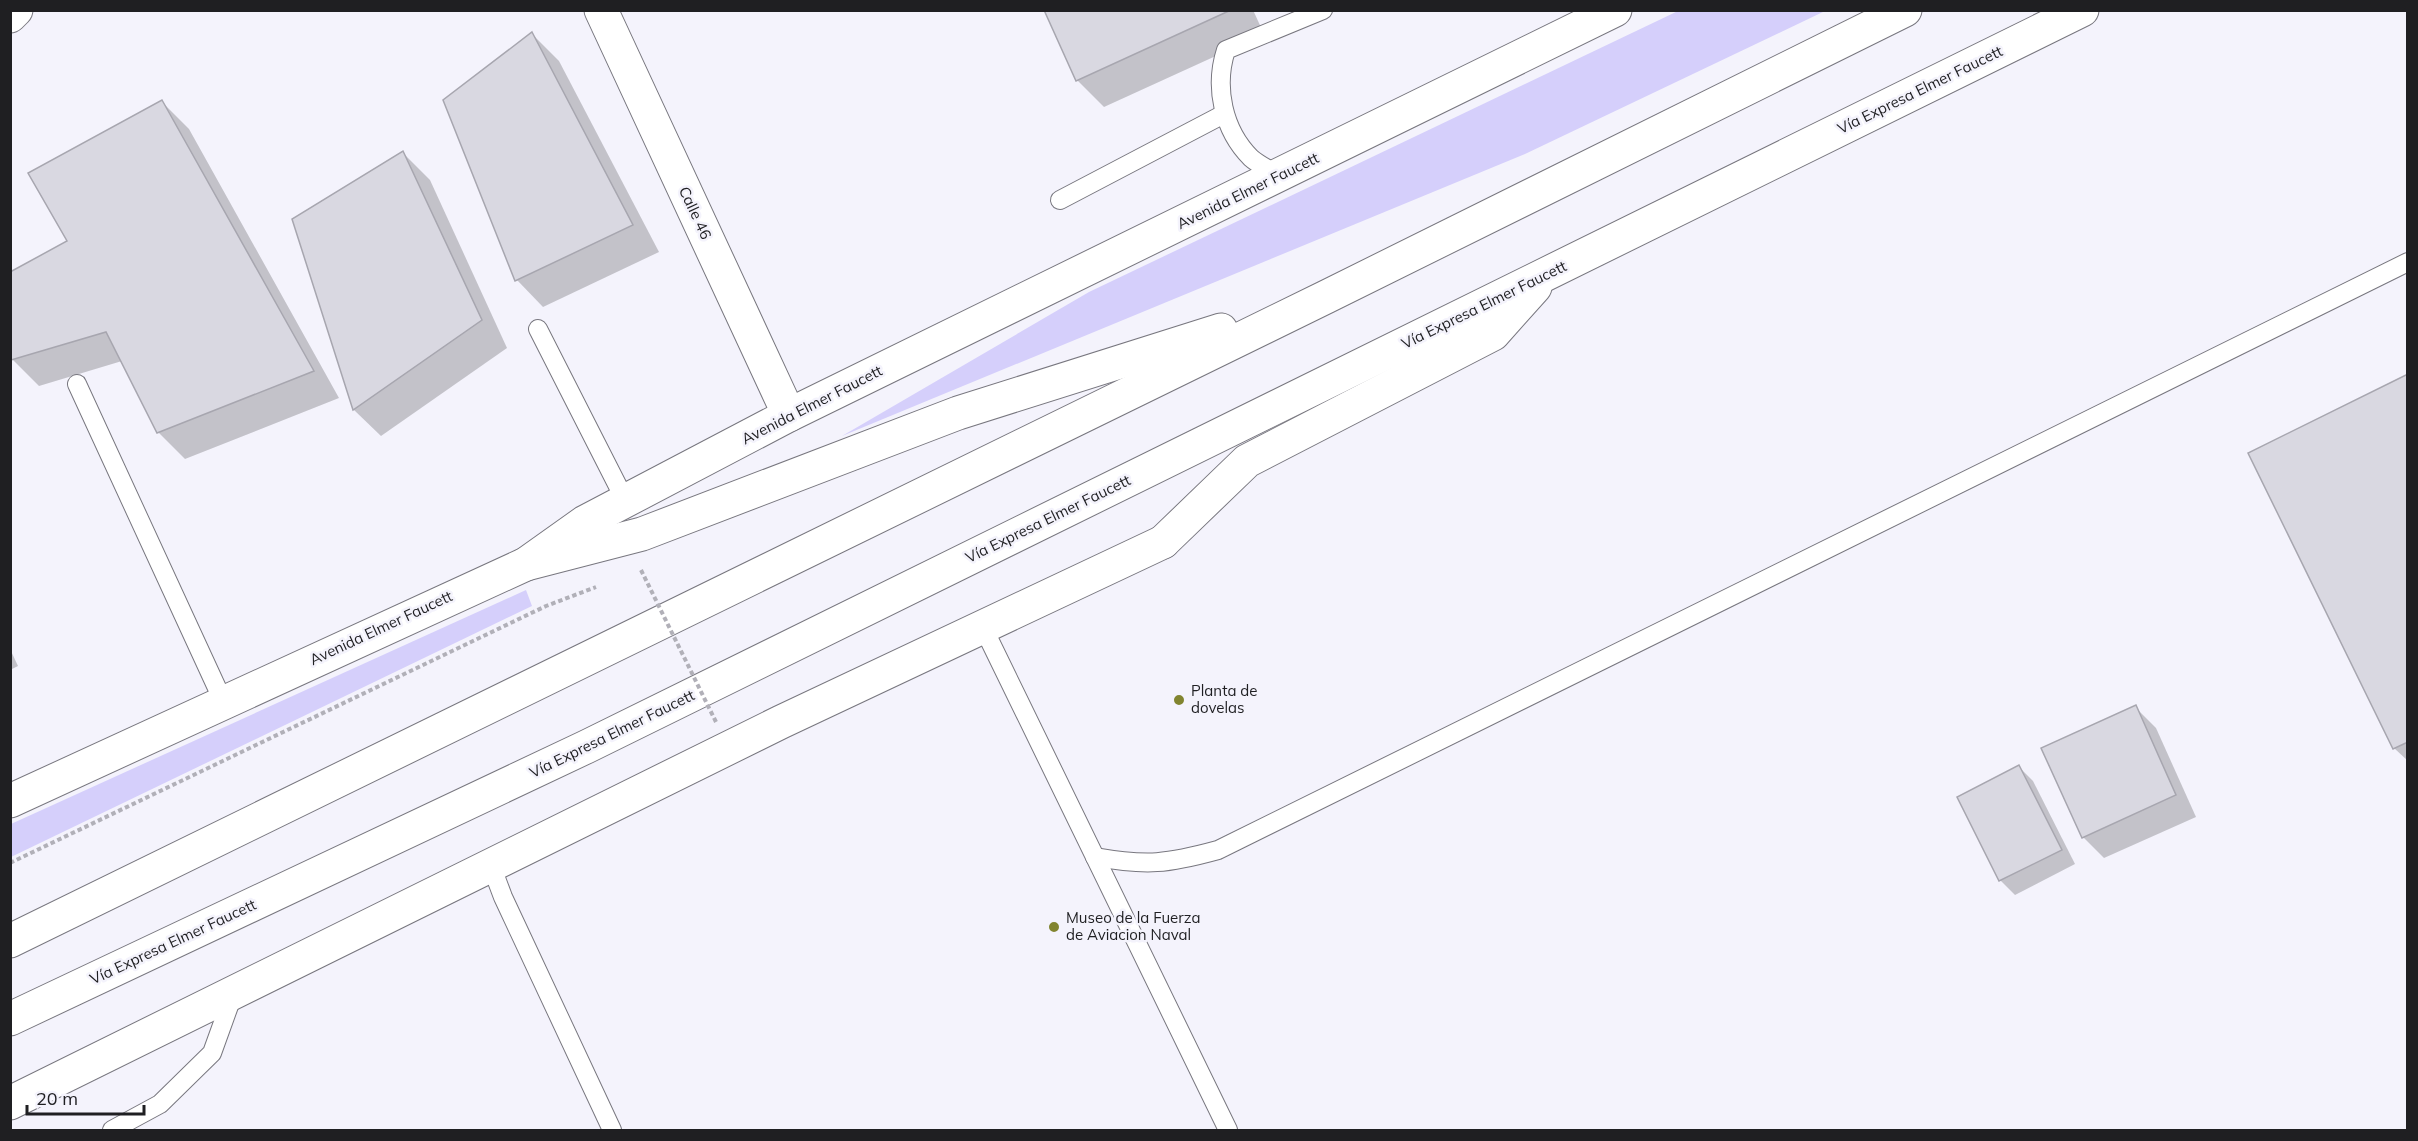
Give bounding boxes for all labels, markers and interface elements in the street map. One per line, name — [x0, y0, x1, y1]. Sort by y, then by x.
street label: Vía Expresa Elmer Faucett — [1834, 41, 2005, 138]
street label: Avenida Elmer Faucett — [1174, 148, 1322, 233]
street label: Calle 46 — [675, 183, 716, 242]
street label: Vía Expresa Elmer Faucett — [1398, 256, 1569, 353]
street label: Avenida Elmer Faucett — [738, 361, 885, 448]
street label: Vía Expresa Elmer Faucett — [962, 470, 1133, 567]
street label: Avenida Elmer Faucett — [306, 586, 455, 669]
place label: Planta de dovelas — [1191, 681, 1257, 717]
street label: Vía Expresa Elmer Faucett — [526, 685, 697, 782]
marker: Planta de dovelas — [1172, 693, 1186, 707]
street label: Vía Expresa Elmer Faucett — [87, 895, 259, 988]
place label: Museo de la Fuerza de Aviacion Naval — [1066, 908, 1200, 944]
marker: Museo de la Fuerza de Aviacion Naval — [1047, 920, 1061, 934]
scale bar — [27, 1078, 144, 1116]
text: 20 m — [36, 1087, 78, 1110]

